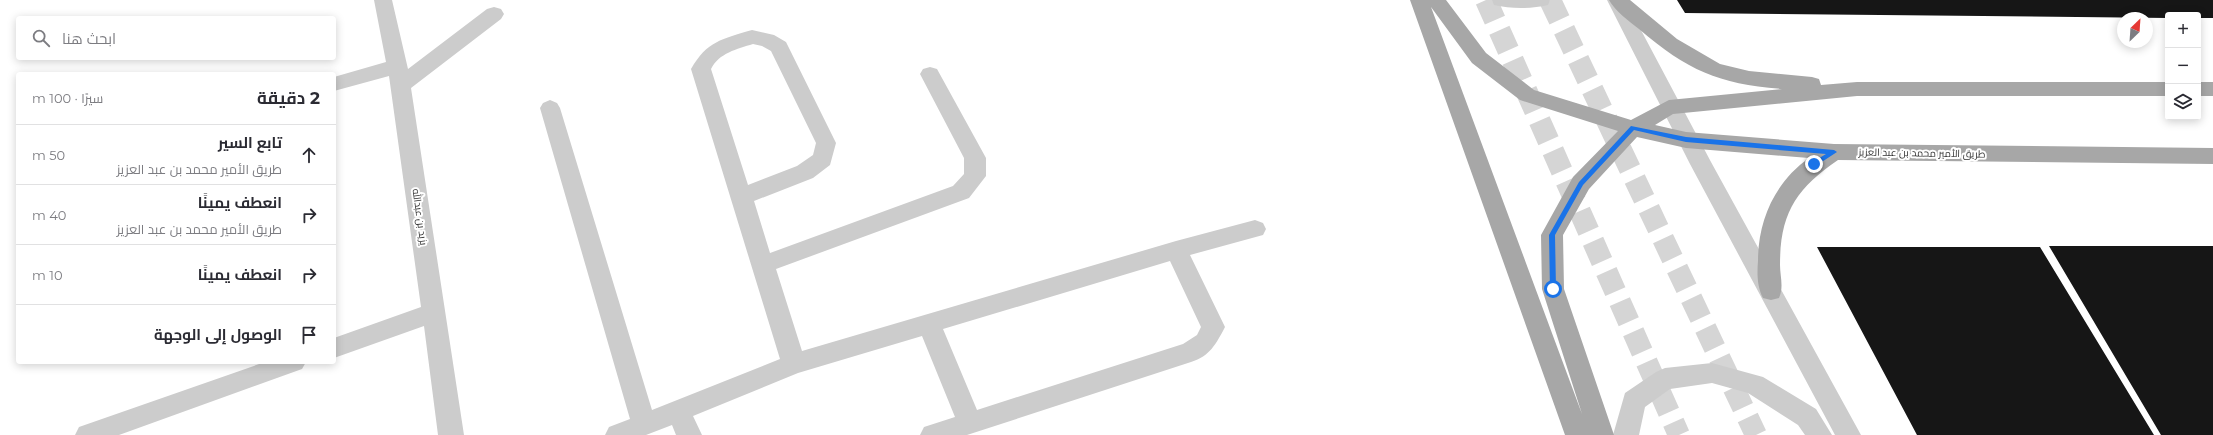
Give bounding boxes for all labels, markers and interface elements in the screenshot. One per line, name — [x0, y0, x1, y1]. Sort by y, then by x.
north arrow — [2117, 12, 2153, 48]
map controls — [2165, 12, 2201, 120]
button: + — [2165, 12, 2201, 48]
search box — [16, 16, 336, 60]
icon: search — [30, 27, 52, 49]
text: ابحث هنا — [62, 29, 116, 48]
button: − — [2165, 48, 2201, 84]
button: layers — [2165, 84, 2201, 120]
text: 2 دقيقة — [257, 88, 320, 108]
text: سيرًا · 100 m — [32, 90, 103, 106]
text: تابع السير — [218, 133, 282, 152]
icon: ahead — [298, 144, 320, 166]
street label: طريق الأمير محمد بن عبد العزيز — [1857, 145, 1986, 161]
text: 50 m — [32, 147, 65, 163]
route end — [1805, 155, 1823, 173]
text: طريق الأمير محمد بن عبد العزيز — [117, 161, 282, 177]
street label: يزيد بن عبدالله — [410, 188, 431, 246]
text: انعطف يمينًا — [198, 193, 282, 212]
icon: right — [298, 204, 320, 226]
text: 40 m — [32, 207, 66, 223]
text: طريق الأمير محمد بن عبد العزيز — [117, 221, 282, 237]
icon: right — [298, 264, 320, 286]
text: انعطف يمينًا — [198, 265, 282, 284]
text: 10 m — [32, 267, 63, 283]
route start — [1544, 280, 1562, 298]
icon: arrive — [298, 324, 320, 346]
text: الوصول إلى الوجهة — [154, 325, 282, 344]

